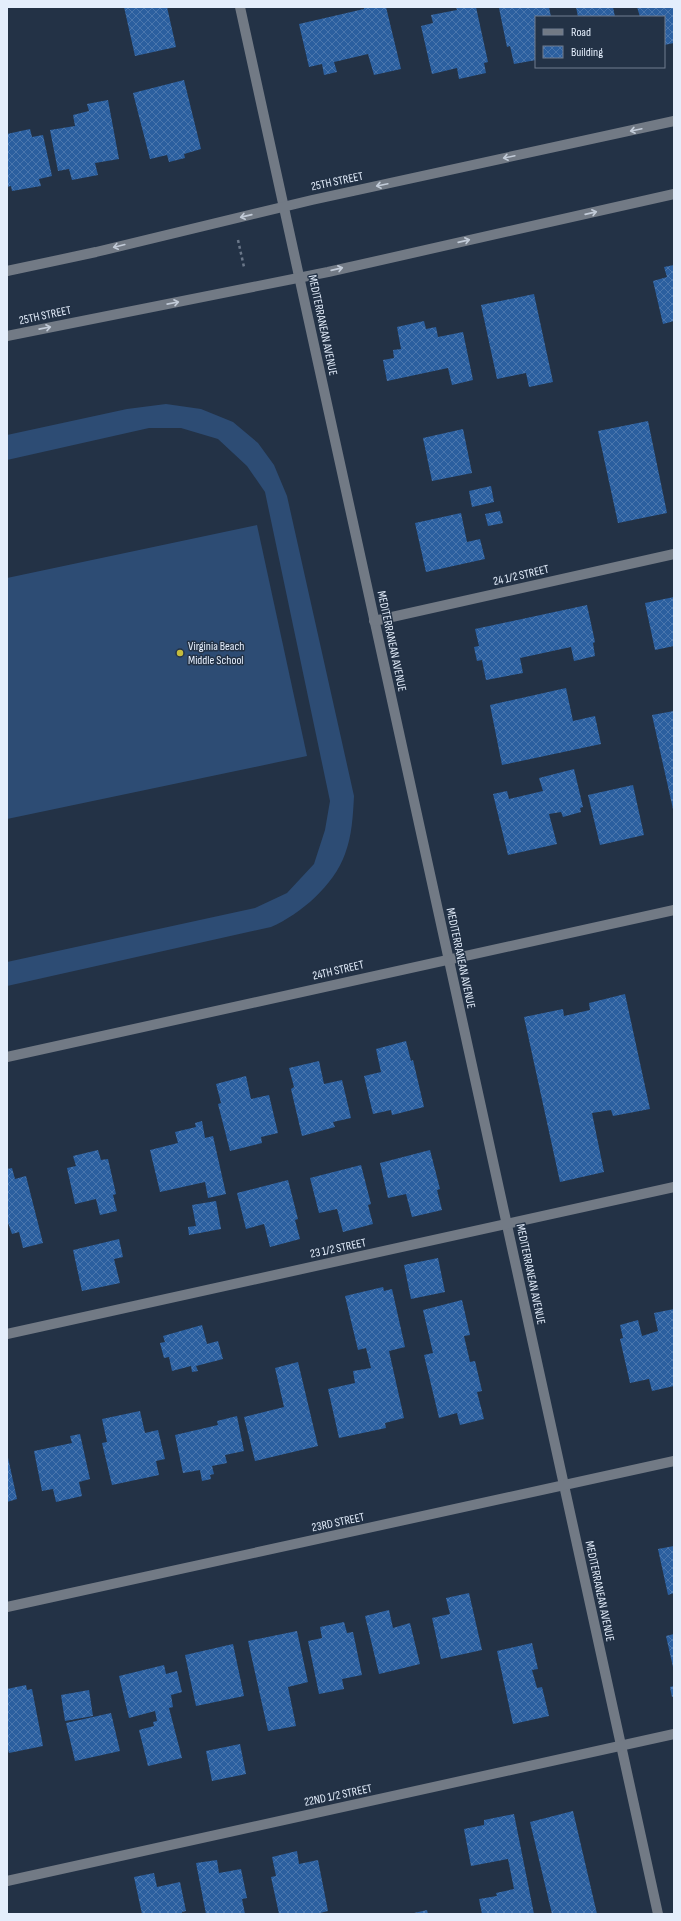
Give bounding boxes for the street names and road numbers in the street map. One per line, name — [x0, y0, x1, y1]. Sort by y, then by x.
street label: 25TH STREET — [310, 169, 365, 194]
street label: MEDITERRANEAN AVENUE — [305, 273, 341, 377]
street label: 25TH STREET — [18, 303, 73, 328]
street label: 24 1/2 STREET — [492, 562, 551, 589]
street label: MEDITERRANEAN AVENUE — [374, 589, 410, 693]
street label: MEDITERRANEAN AVENUE — [443, 906, 479, 1010]
street label: 24TH STREET — [311, 957, 365, 984]
street label: MEDITERRANEAN AVENUE — [513, 1222, 549, 1326]
street label: 23 1/2 STREET — [309, 1235, 368, 1262]
street label: 23RD STREET — [310, 1510, 366, 1535]
street label: MEDITERRANEAN AVENUE — [582, 1539, 618, 1643]
street label: 22ND 1/2 STREET — [303, 1781, 373, 1810]

